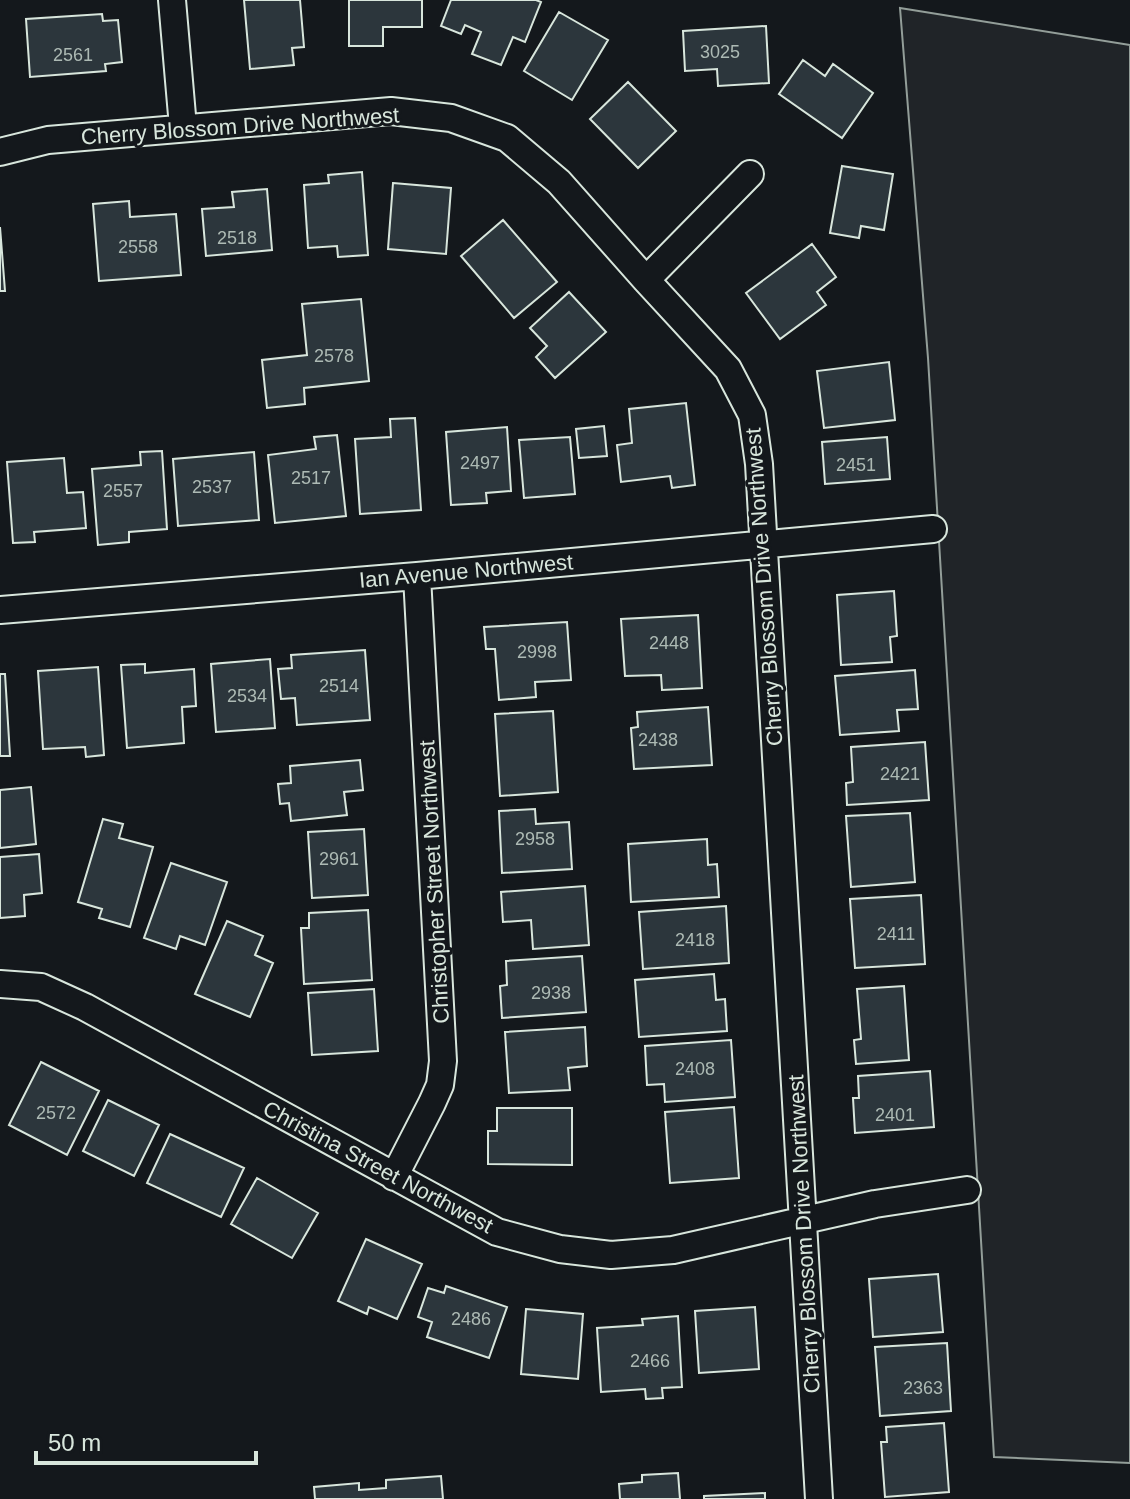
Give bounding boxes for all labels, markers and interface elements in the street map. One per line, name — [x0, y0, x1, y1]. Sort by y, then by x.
house number: 3025 — [700, 42, 740, 62]
house number: 2561 — [53, 45, 93, 65]
street label: Cherry Blossom Drive Northwest — [80, 102, 400, 150]
house number: 2518 — [217, 228, 257, 248]
house number: 2558 — [118, 237, 158, 257]
house number: 2578 — [314, 346, 354, 366]
street label: Cherry Blossom Drive Northwest — [740, 427, 788, 747]
house number: 2497 — [460, 453, 500, 473]
house number: 2451 — [836, 455, 876, 475]
house number: 2517 — [291, 468, 331, 488]
house number: 2537 — [192, 477, 232, 497]
house number: 2557 — [103, 481, 143, 501]
street label: Ian Avenue Northwest — [358, 549, 574, 593]
house number: 2448 — [649, 633, 689, 653]
house number: 2998 — [517, 642, 557, 662]
house number: 2514 — [319, 676, 359, 696]
house number: 2534 — [227, 686, 267, 706]
house number: 2438 — [638, 730, 678, 750]
street label: Christopher Street Northwest — [414, 740, 454, 1024]
house number: 2421 — [880, 764, 920, 784]
house number: 2958 — [515, 829, 555, 849]
house number: 2961 — [319, 849, 359, 869]
house number: 2411 — [877, 924, 915, 944]
house number: 2418 — [675, 930, 715, 950]
house number: 2938 — [531, 983, 571, 1003]
house number: 2408 — [675, 1059, 715, 1079]
street label: Cherry Blossom Drive Northwest — [783, 1074, 825, 1394]
street label: Christina Street Northwest — [259, 1096, 497, 1238]
house number: 2572 — [36, 1103, 76, 1123]
house number: 2401 — [875, 1105, 915, 1125]
house number: 2486 — [451, 1309, 491, 1329]
house number: 2466 — [630, 1351, 670, 1371]
house number: 2363 — [903, 1378, 943, 1398]
scale bar — [36, 1415, 256, 1465]
text: 50 m — [48, 1429, 101, 1456]

